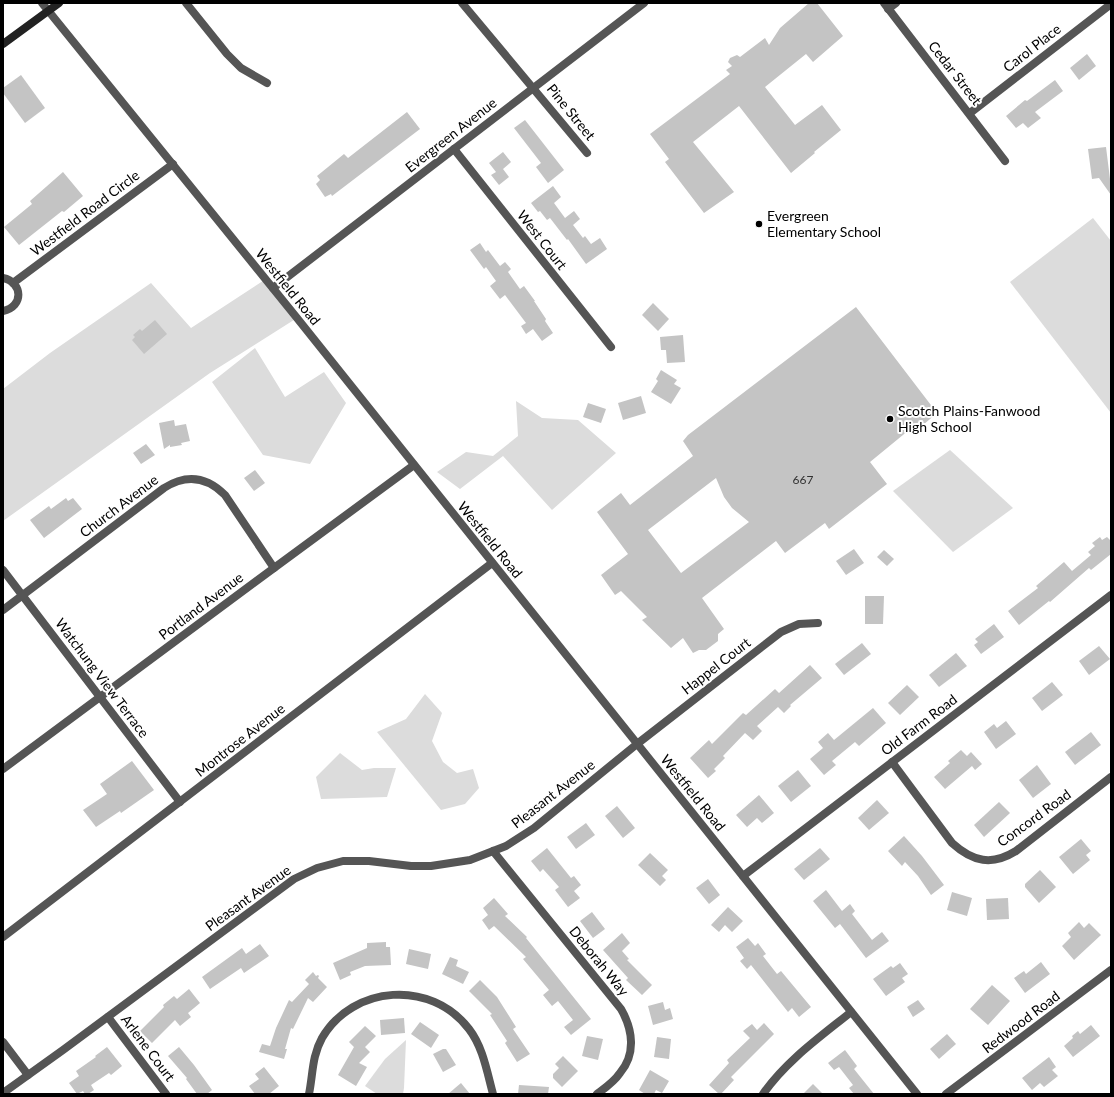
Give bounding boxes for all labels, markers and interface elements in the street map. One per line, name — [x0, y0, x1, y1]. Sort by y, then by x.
street label: Carol Place — [999, 20, 1064, 75]
street label: Cedar Street — [925, 37, 986, 108]
street label: Pine Street — [544, 80, 599, 143]
street label: Evergreen Avenue — [402, 94, 500, 176]
street label: Westfield Road Circle — [27, 166, 142, 259]
street label: West Court — [514, 207, 571, 273]
place label: Evergreen Elementary School — [767, 207, 881, 240]
marker: Evergreen Elementary School — [754, 219, 764, 229]
street label: Westfield Road — [252, 245, 324, 328]
place label: Scotch Plains-Fanwood High School — [898, 402, 1040, 435]
marker: Scotch Plains-Fanwood High School — [885, 414, 895, 424]
street label: Church Avenue — [76, 471, 161, 541]
house number: 667 — [793, 472, 813, 487]
street label: Westfield Road — [454, 498, 526, 581]
street label: Portland Avenue — [155, 568, 246, 643]
street label: Watchung View Terrace — [52, 615, 153, 741]
street label: Happel Court — [678, 634, 753, 698]
street label: Old Farm Road — [877, 690, 960, 759]
street label: Montrose Avenue — [191, 699, 288, 780]
street label: Westfield Road — [657, 751, 729, 834]
street label: Pleasant Avenue — [508, 756, 598, 831]
street label: Concord Road — [994, 785, 1074, 850]
street label: Pleasant Avenue — [202, 861, 294, 934]
street label: Deborah Way — [566, 922, 633, 1000]
street label: Redwood Road — [979, 987, 1063, 1056]
street label: Arlene Court — [118, 1011, 179, 1084]

